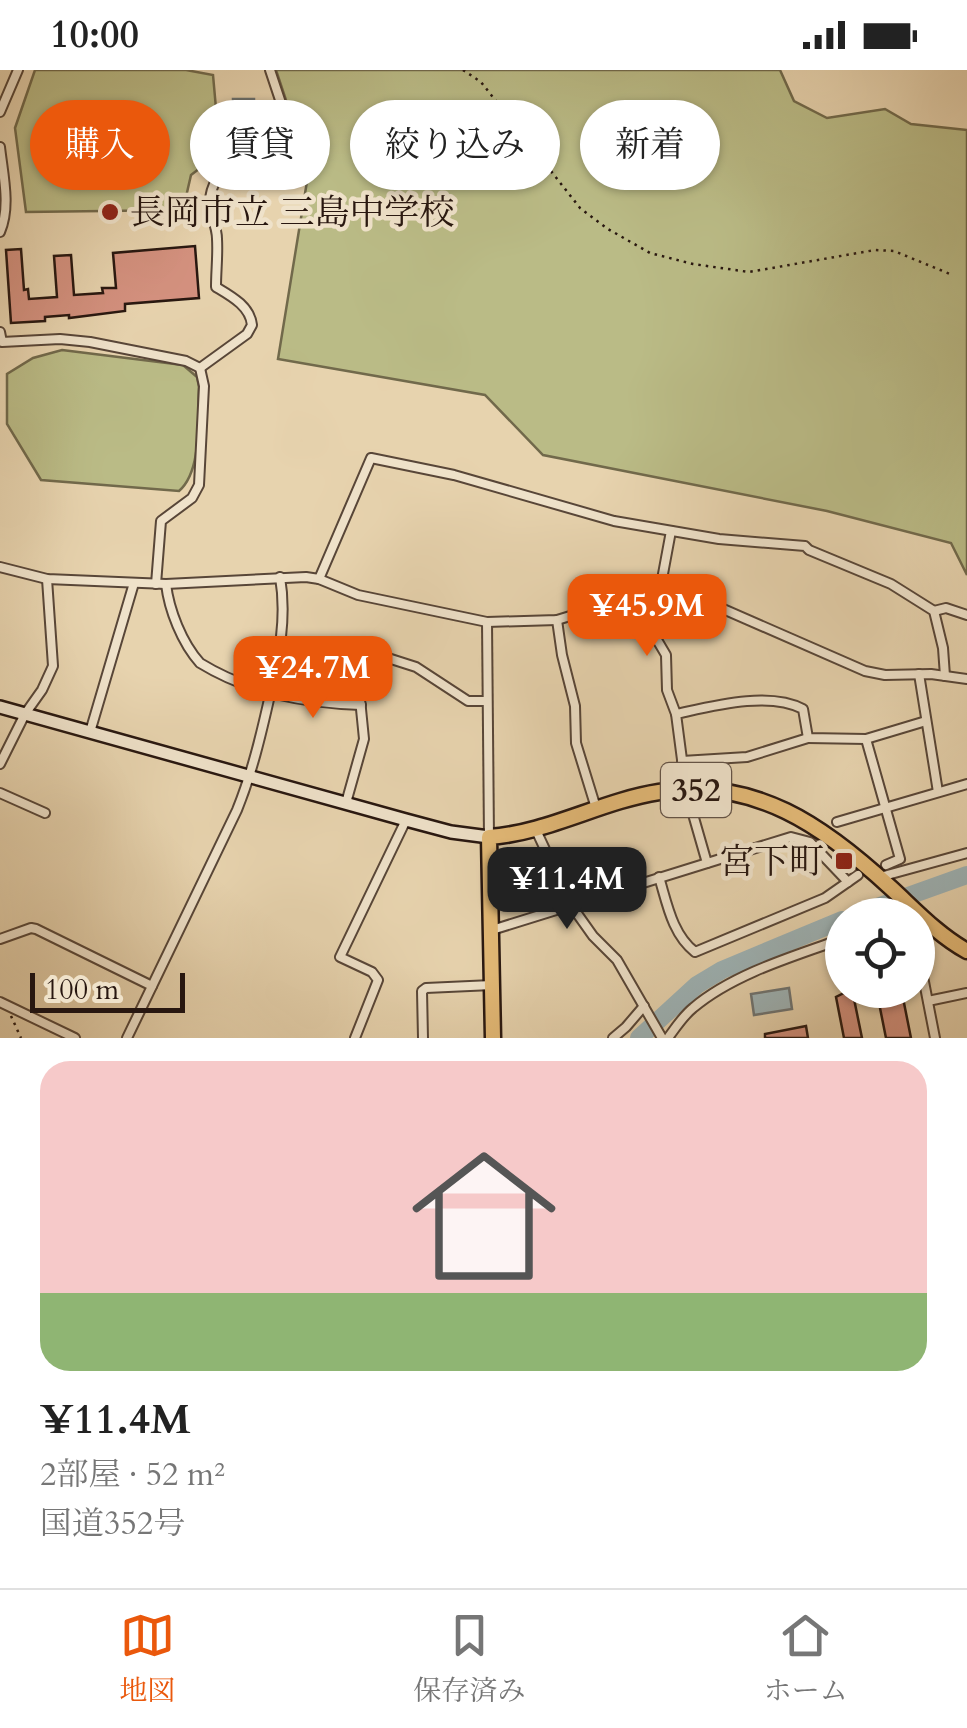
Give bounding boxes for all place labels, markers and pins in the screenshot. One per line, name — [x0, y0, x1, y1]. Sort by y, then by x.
place label: 長岡市立 三島中学校 — [130, 189, 454, 237]
marker: 長岡市立 三島中学校 — [99, 201, 121, 223]
pin: ¥45.9M — [566, 574, 728, 659]
pin: ¥24.7M — [232, 636, 394, 721]
place label: 宮下町 — [719, 838, 824, 886]
pin: ¥11.4M — [486, 847, 648, 932]
marker: 宮下町 — [833, 850, 855, 872]

